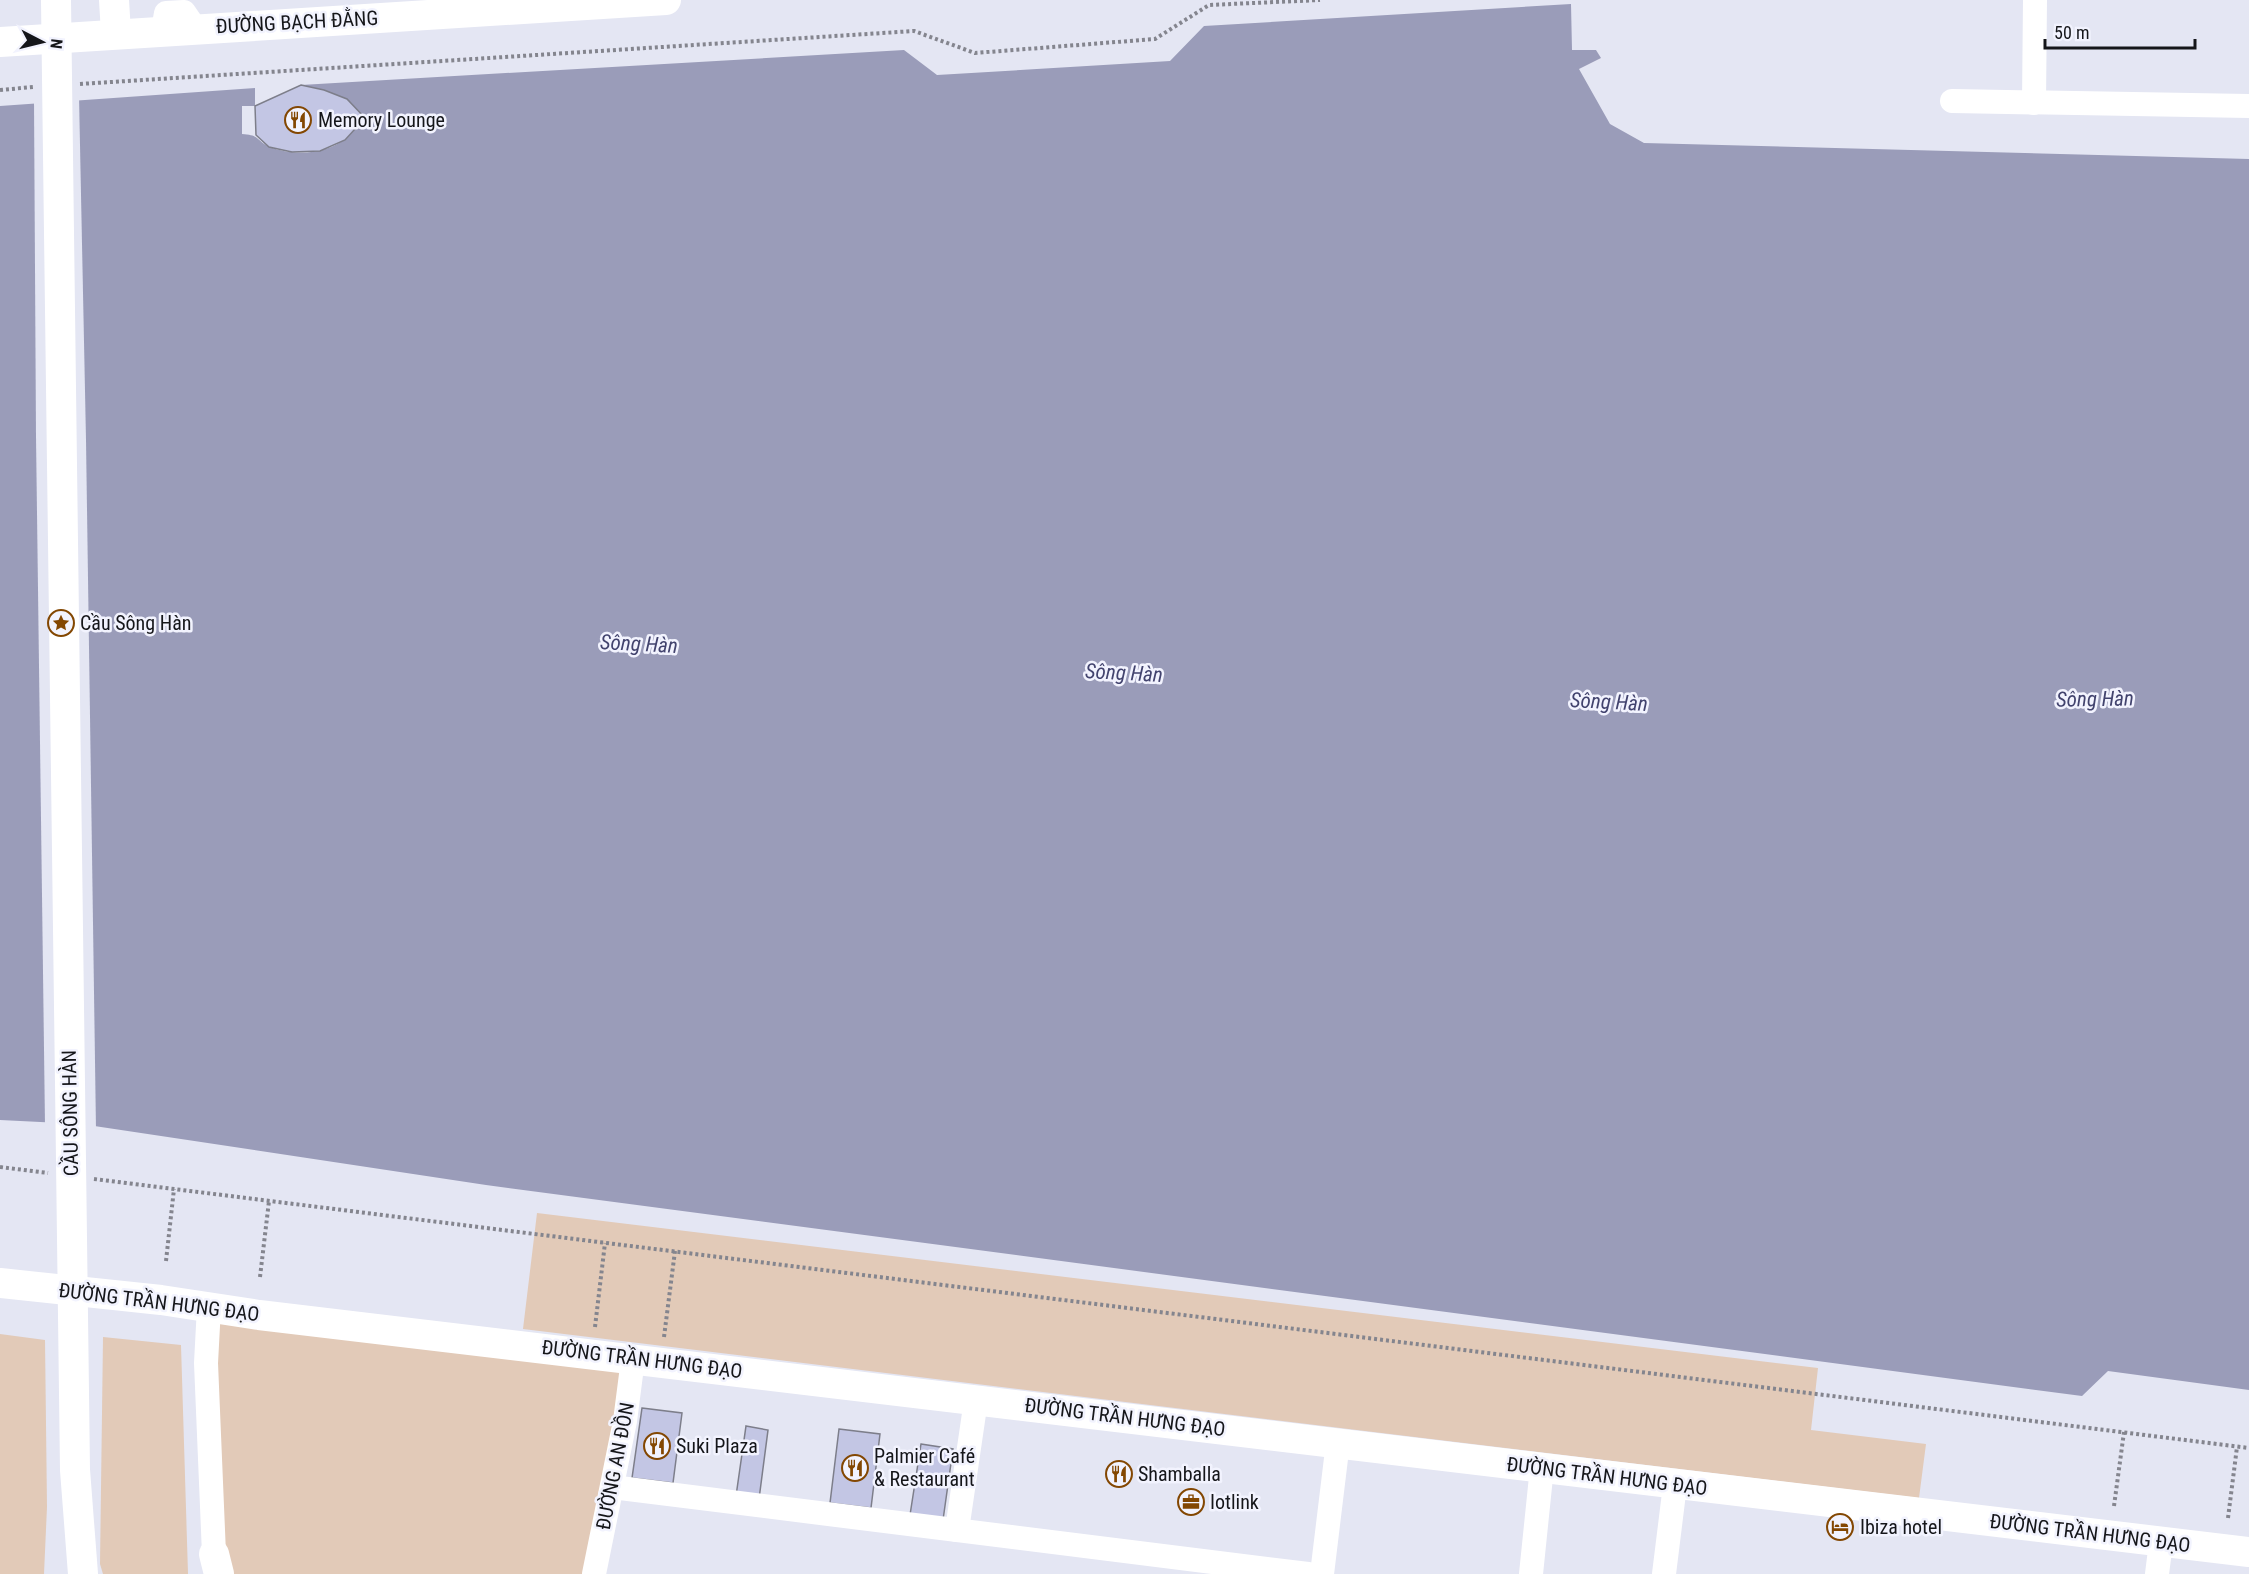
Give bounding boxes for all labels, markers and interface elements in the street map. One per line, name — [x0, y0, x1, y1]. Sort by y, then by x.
street label: ĐƯỜNG BẠCH ĐẰNG — [215, 5, 379, 38]
north arrow — [12, 12, 72, 72]
scale bar — [2045, 12, 2195, 50]
text: 50 m — [2054, 22, 2089, 43]
text: N — [46, 38, 66, 50]
restaurant icon: Memory Lounge — [283, 105, 313, 135]
place label: Memory Lounge — [318, 108, 445, 132]
place icon: Cầu Sông Hàn — [46, 608, 76, 638]
place label: Cầu Sông Hàn — [80, 611, 191, 635]
water label: Sông Hàn — [600, 630, 678, 658]
water label: Sông Hàn — [1085, 659, 1163, 687]
water label: Sông Hàn — [2056, 686, 2134, 712]
water label: Sông Hàn — [1570, 688, 1648, 716]
street label: CẦU SÔNG HÀN — [56, 1050, 83, 1176]
street label: ĐƯỜNG TRẦN HƯNG ĐẠO — [57, 1277, 261, 1326]
street label: ĐƯỜNG TRẦN HƯNG ĐẠO — [540, 1334, 744, 1383]
street label: ĐƯỜNG TRẦN HƯNG ĐẠO — [1023, 1392, 1227, 1441]
street label: ĐƯỜNG AN ĐỒN — [590, 1400, 639, 1532]
restaurant icon: Suki Plaza — [642, 1431, 672, 1461]
place label: Suki Plaza — [676, 1434, 758, 1458]
place label: Palmier Café & Restaurant — [874, 1444, 975, 1491]
street label: ĐƯỜNG TRẦN HƯNG ĐẠO — [1505, 1451, 1709, 1500]
restaurant icon: Palmier Café & Restaurant — [840, 1453, 870, 1483]
restaurant icon: Shamballa — [1104, 1459, 1134, 1489]
place label: Shamballa — [1138, 1462, 1221, 1486]
office icon: Iotlink — [1176, 1487, 1206, 1517]
place label: Iotlink — [1210, 1490, 1259, 1514]
street label: ĐƯỜNG TRẦN HƯNG ĐẠO — [1988, 1508, 2192, 1557]
hotel icon: Ibiza hotel — [1825, 1512, 1855, 1542]
place label: Ibiza hotel — [1860, 1515, 1942, 1539]

